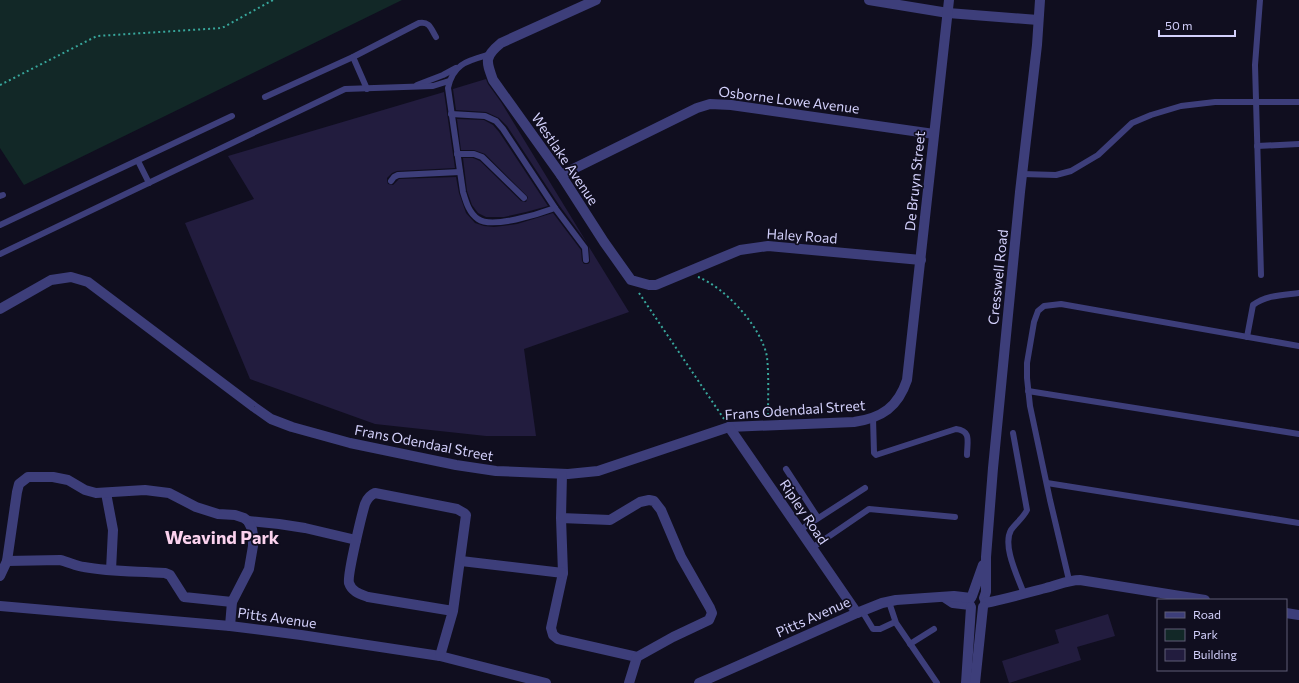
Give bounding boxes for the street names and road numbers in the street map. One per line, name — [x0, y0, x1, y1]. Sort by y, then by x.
street label: Osborne Lowe Avenue — [718, 82, 861, 117]
street label: Westlake Avenue — [528, 109, 603, 208]
street label: De Bruyn Street — [901, 130, 928, 232]
street label: Haley Road — [766, 225, 838, 246]
street label: Cresswell Road — [984, 228, 1011, 325]
street label: Frans Odendaal Street — [724, 396, 866, 423]
street label: Frans Odendaal Street — [353, 421, 495, 464]
street label: Ripley Road — [776, 476, 832, 547]
street label: Pitts Avenue — [773, 593, 853, 640]
street label: Pitts Avenue — [236, 604, 318, 631]

